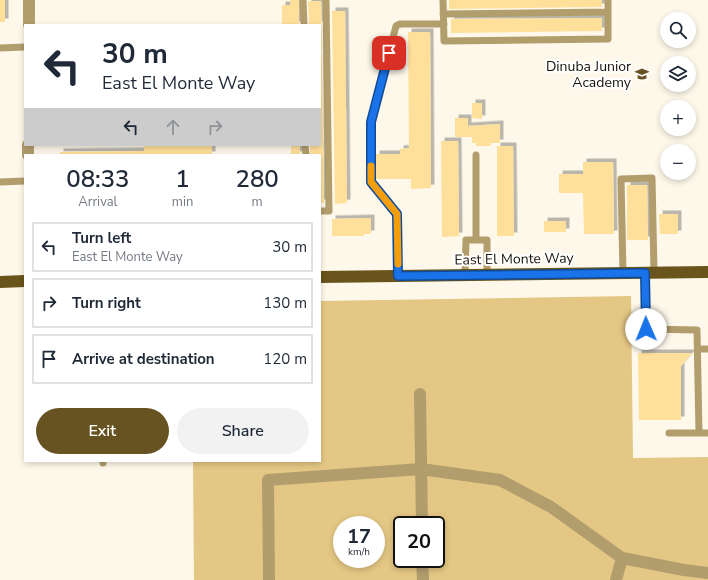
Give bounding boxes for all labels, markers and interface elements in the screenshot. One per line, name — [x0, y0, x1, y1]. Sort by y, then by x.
map controls — [660, 12, 696, 180]
button: search — [660, 12, 696, 48]
text: 30 m — [102, 35, 168, 73]
pin — [372, 36, 406, 70]
icon: left — [36, 40, 88, 92]
icon: arrive — [378, 42, 400, 64]
button: layers — [660, 56, 696, 92]
place label: Dinuba Junior Academy — [546, 57, 632, 92]
school or university icon: Dinuba Junior Academy — [634, 66, 650, 82]
text: East El Monte Way — [102, 71, 255, 95]
button: + — [660, 100, 696, 136]
icon: left — [120, 116, 142, 138]
icon: ahead — [162, 116, 184, 138]
icon: right — [204, 116, 226, 138]
button: − — [660, 144, 696, 180]
text: 08:33 — [66, 163, 130, 195]
text: 1 — [175, 163, 190, 195]
text: 280 — [236, 163, 279, 195]
text: Arrival — [78, 193, 117, 211]
text: min — [172, 193, 193, 211]
text: m — [252, 193, 263, 211]
text: Turn left — [72, 228, 131, 248]
icon: left — [38, 236, 60, 258]
text: 30 m — [272, 237, 307, 257]
text: East El Monte Way — [72, 248, 183, 266]
street label: East El Monte Way — [454, 248, 575, 270]
icon: right — [38, 292, 60, 314]
text: Turn right — [72, 293, 141, 313]
text: 130 m — [263, 293, 307, 313]
position arrow — [625, 308, 667, 350]
icon: arrive — [38, 348, 60, 370]
text: Arrive at destination — [72, 349, 215, 369]
text: 120 m — [263, 349, 307, 369]
button: Exit — [36, 408, 169, 454]
button: Share — [177, 408, 309, 454]
speed limit sign: 20 — [393, 516, 445, 568]
text: 17 — [347, 523, 371, 550]
text: km/h — [348, 545, 370, 559]

